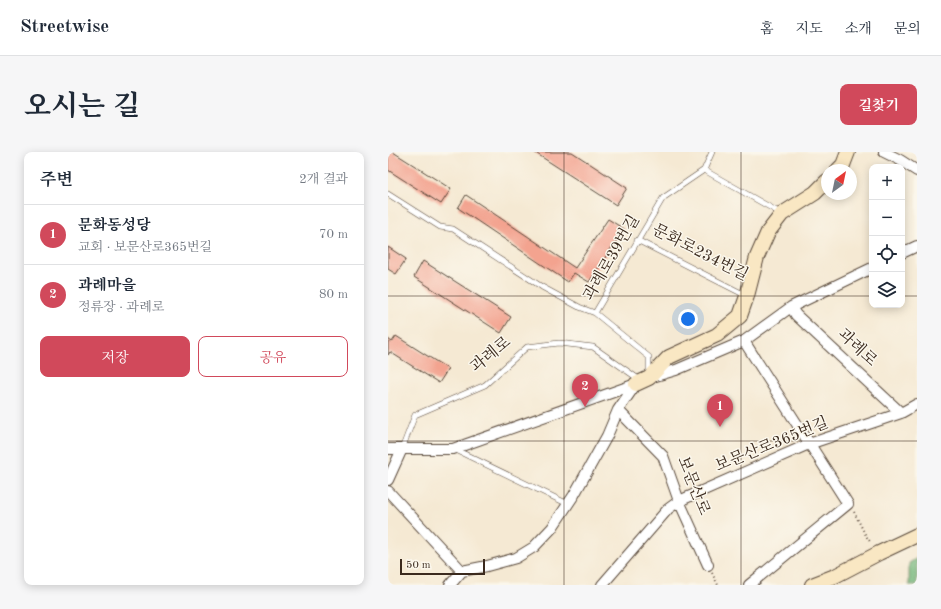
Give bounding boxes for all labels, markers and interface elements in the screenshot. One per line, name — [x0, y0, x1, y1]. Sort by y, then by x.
text: Streetwise — [20, 18, 109, 37]
text: 홈 — [760, 22, 774, 36]
text: 지도 — [796, 22, 823, 36]
text: 소개 — [845, 22, 872, 36]
text: 문의 — [894, 22, 921, 36]
button: 길찾기 — [840, 84, 917, 125]
text: 오시는 길 — [24, 94, 140, 122]
north arrow — [821, 164, 857, 200]
map controls — [869, 164, 905, 308]
button: + — [869, 164, 905, 200]
text: 주변 — [40, 172, 73, 189]
text: 2개 결과 — [299, 173, 348, 186]
button: − — [869, 200, 905, 236]
street label: 과례로39번길 — [580, 212, 643, 304]
text: 문화동성당 — [78, 219, 150, 234]
street label: 문화로234번길 — [650, 221, 751, 284]
text: 1 — [49, 228, 57, 241]
text: 70 m — [319, 228, 348, 241]
button: locate — [869, 236, 905, 272]
text: 교회 · 보문산로365번길 — [78, 241, 212, 254]
button: layers — [869, 272, 905, 308]
text: 과례마을 — [78, 279, 136, 294]
text: 2 — [49, 288, 57, 301]
text: 80 m — [319, 288, 348, 301]
text: 정류장 · 과례로 — [78, 301, 164, 314]
your location — [678, 309, 698, 329]
street label: 과례로 — [835, 326, 880, 370]
street label: 과례로 — [467, 333, 514, 376]
button: 저장 — [40, 336, 190, 377]
button: 공유 — [198, 336, 348, 377]
pin: 2 — [572, 374, 598, 407]
pin: 1 — [707, 394, 733, 427]
street label: 보문산로365번길 — [713, 414, 831, 475]
street label: 보문산로 — [674, 454, 713, 518]
scale bar — [400, 557, 485, 576]
text: 50 m — [406, 560, 431, 571]

